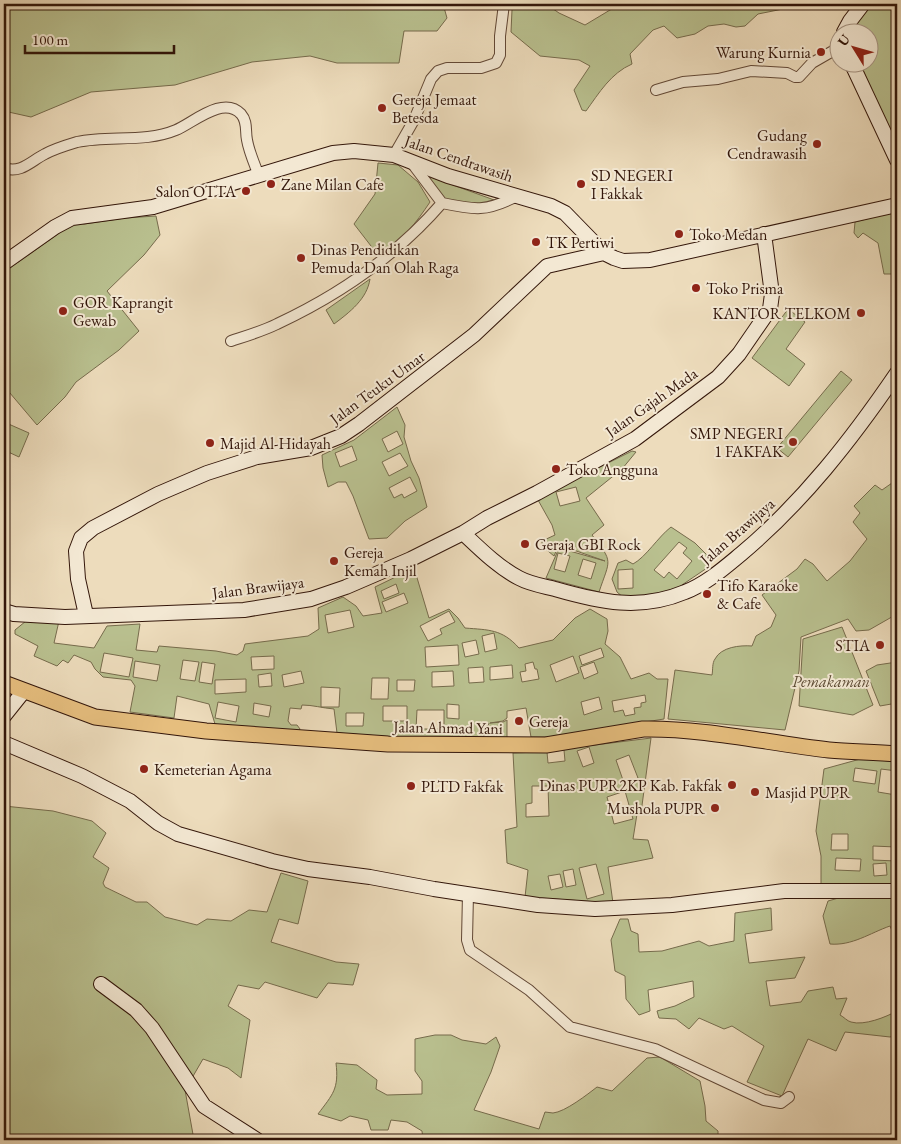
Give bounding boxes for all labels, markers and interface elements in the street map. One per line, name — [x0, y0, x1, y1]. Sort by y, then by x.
scale bar — [25, 22, 174, 54]
north arrow — [828, 22, 878, 72]
text: 100 m — [32, 30, 69, 49]
text: U — [833, 30, 854, 50]
place label: Warung Kurnia — [716, 42, 812, 63]
marker: Warung Kurnia — [815, 46, 827, 58]
place label: Gereja Jemaat Betesda — [392, 89, 477, 128]
marker: Gereja Jemaat Betesda — [376, 102, 388, 114]
place label: Gudang Cendrawasih — [727, 125, 808, 164]
street label: Jalan Cendrawasih — [400, 129, 516, 187]
marker: Gudang Cendrawasih — [811, 138, 823, 150]
place label: SD NEGERI I Fakkak — [591, 165, 673, 204]
place label: Zane Milan Cafe — [281, 174, 384, 195]
marker: Zane Milan Cafe — [265, 178, 277, 190]
marker: SD NEGERI I Fakkak — [575, 178, 587, 190]
place label: Salon OTTA — [156, 181, 237, 202]
marker: Salon OTTA — [240, 185, 252, 197]
place label: Toko Medan — [689, 224, 768, 245]
marker: Toko Medan — [673, 228, 685, 240]
place label: TK Pertiwi — [546, 232, 614, 253]
marker: TK Pertiwi — [530, 236, 542, 248]
place label: Dinas Pendidikan Pemuda Dan Olah Raga — [311, 239, 460, 278]
marker: Dinas Pendidikan Pemuda Dan Olah Raga — [295, 252, 307, 264]
place label: Toko Prisma — [706, 278, 784, 299]
marker: Toko Prisma — [690, 282, 702, 294]
place label: GOR Kaprangit Gewab — [73, 292, 173, 331]
place label: KANTOR TELKOM — [713, 303, 851, 324]
marker: GOR Kaprangit Gewab — [57, 305, 69, 317]
marker: KANTOR TELKOM — [855, 307, 867, 319]
street label: Jalan Teuku Umar — [324, 345, 430, 430]
street label: Jalan Gajah Mada — [599, 362, 702, 443]
place label: SMP NEGERI 1 FAKFAK — [690, 423, 784, 462]
place label: Majid Al-Hidayah — [220, 433, 331, 454]
marker: SMP NEGERI 1 FAKFAK — [787, 436, 799, 448]
marker: Majid Al-Hidayah — [204, 437, 216, 449]
place label: Toko Angguna — [566, 459, 659, 480]
marker: Toko Angguna — [550, 463, 562, 475]
street label: Jalan Brawijaya — [694, 493, 780, 571]
place label: Geraja GBI Rock — [535, 534, 641, 555]
marker: Geraja GBI Rock — [519, 538, 531, 550]
place label: Gereja Kemah Injil — [344, 542, 417, 581]
marker: Gereja Kemah Injil — [328, 555, 340, 567]
street label: Jalan Brawijaya — [209, 571, 306, 604]
place label: Tifo Karaoke & Cafe — [717, 575, 798, 614]
marker: Tifo Karaoke & Cafe — [701, 588, 713, 600]
place label: STIA — [835, 635, 871, 656]
marker: STIA — [874, 639, 886, 651]
park label: Pemakaman — [792, 671, 870, 692]
place label: Gereja — [529, 711, 569, 732]
marker: Gereja — [513, 715, 525, 727]
street label: Jalan Ahmad Yani — [391, 716, 503, 739]
place label: Kemeterian Agama — [154, 759, 272, 780]
marker: Kemeterian Agama — [138, 763, 150, 775]
place label: Dinas PUPR2KP Kab. Fakfak — [539, 775, 722, 796]
place label: PLTD Fakfak — [421, 776, 504, 797]
marker: Dinas PUPR2KP Kab. Fakfak — [726, 779, 738, 791]
marker: PLTD Fakfak — [405, 780, 417, 792]
place label: Masjid PUPR — [765, 782, 851, 803]
marker: Masjid PUPR — [749, 786, 761, 798]
place label: Mushola PUPR — [607, 798, 706, 819]
marker: Mushola PUPR — [709, 802, 721, 814]

